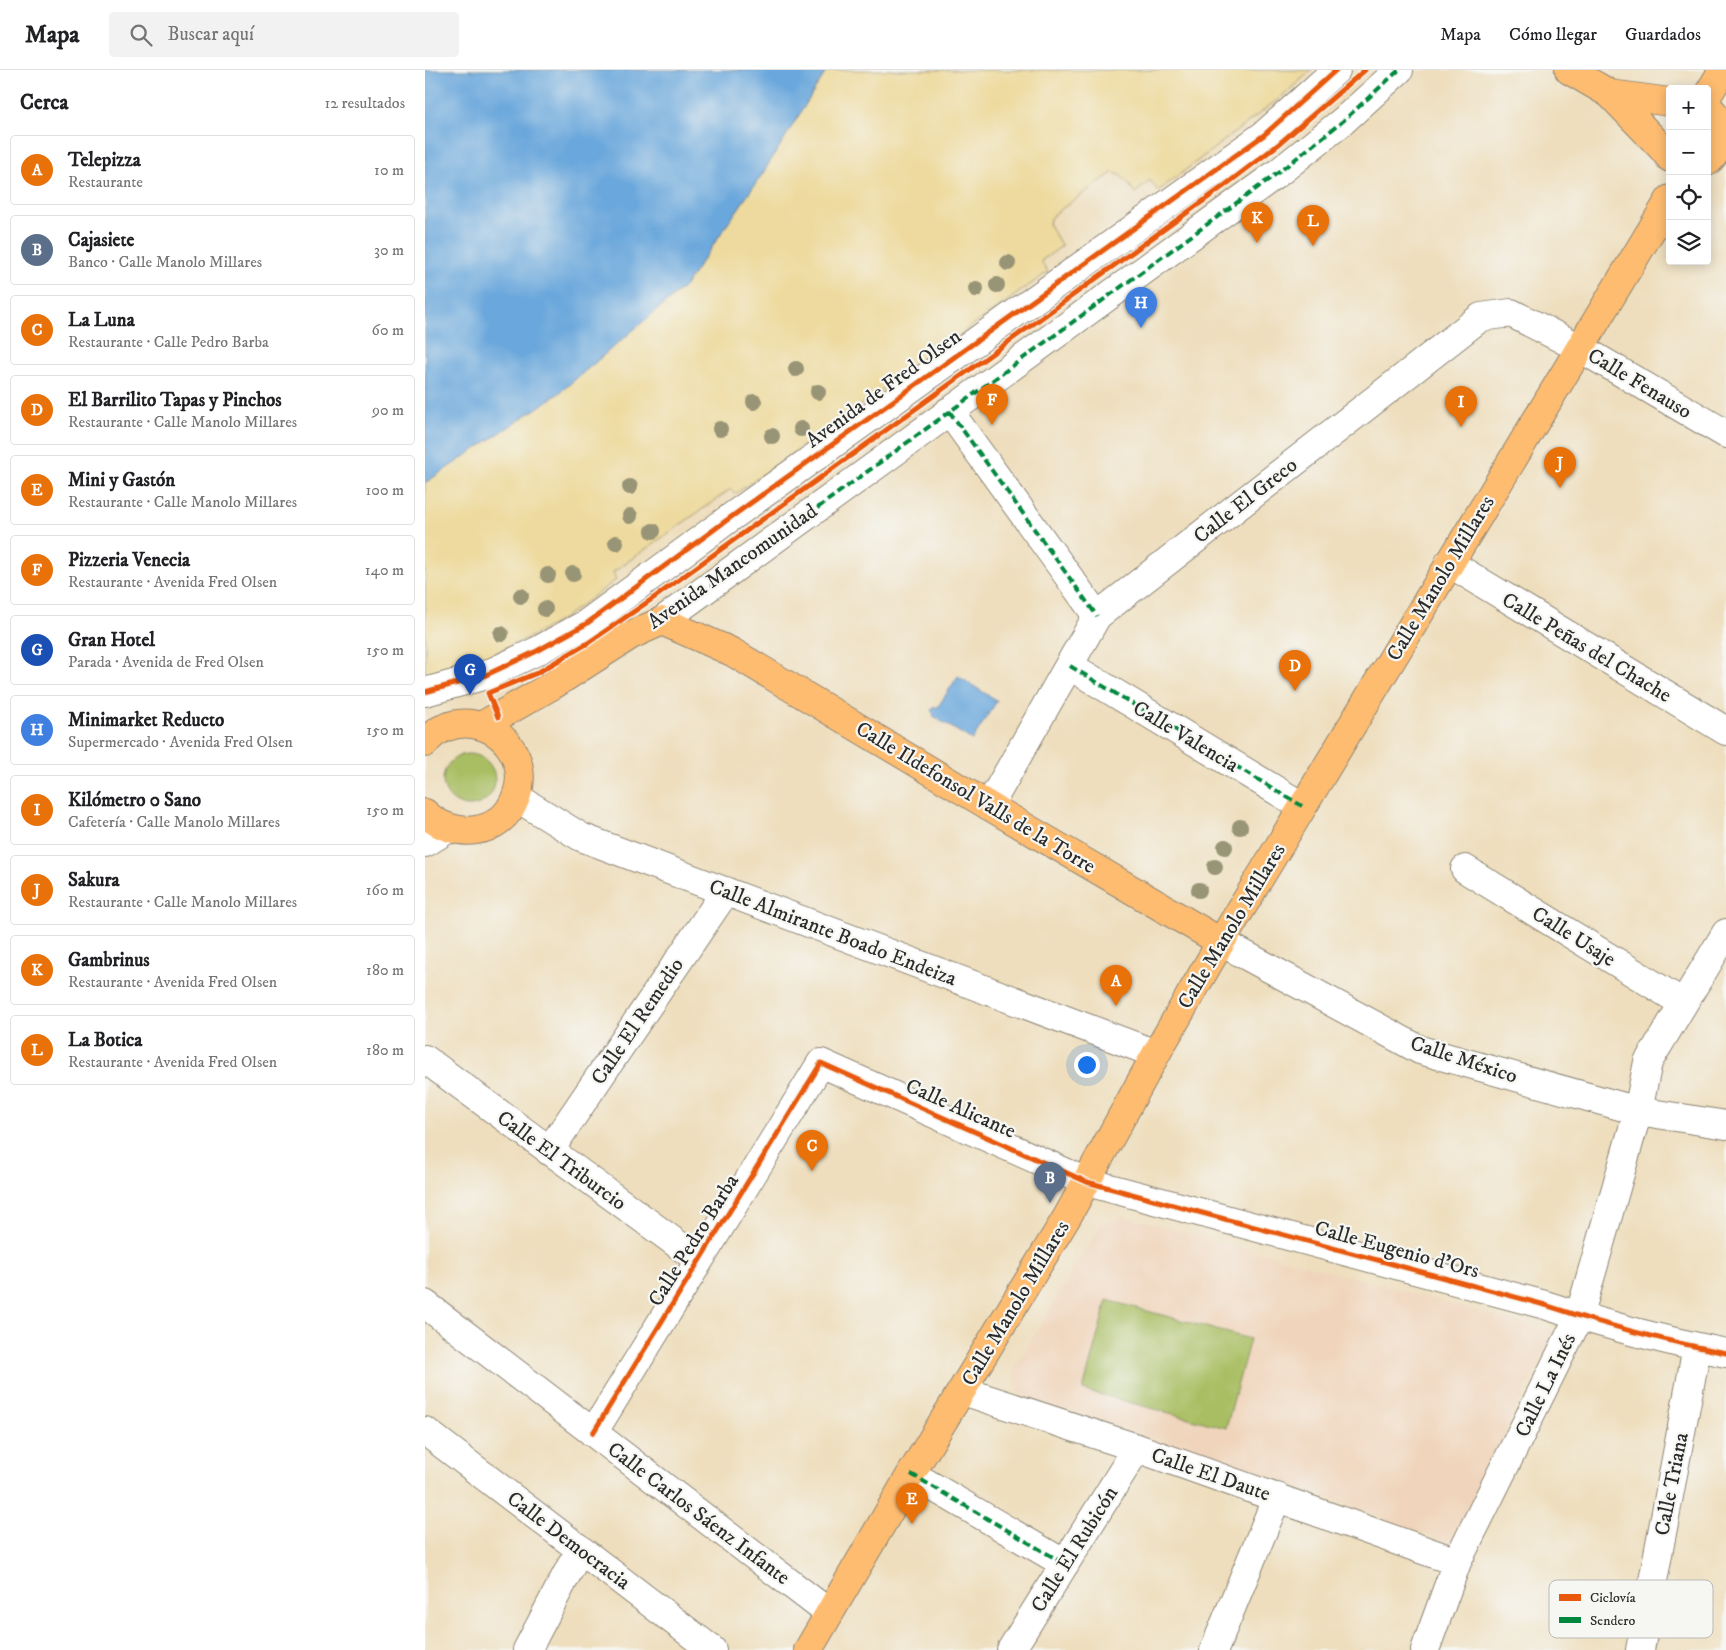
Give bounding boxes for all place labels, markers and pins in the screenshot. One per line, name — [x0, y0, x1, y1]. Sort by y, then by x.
pin: K — [1241, 202, 1273, 243]
pin: L — [1297, 205, 1329, 246]
pin: H — [1125, 287, 1157, 328]
pin: F — [976, 384, 1008, 425]
pin: I — [1445, 386, 1477, 427]
pin: J — [1544, 447, 1576, 488]
pin: D — [1279, 650, 1311, 691]
pin: G — [454, 654, 486, 695]
pin: A — [1100, 965, 1132, 1006]
pin: C — [796, 1130, 828, 1171]
pin: B — [1034, 1162, 1066, 1203]
pin: E — [896, 1483, 928, 1524]

